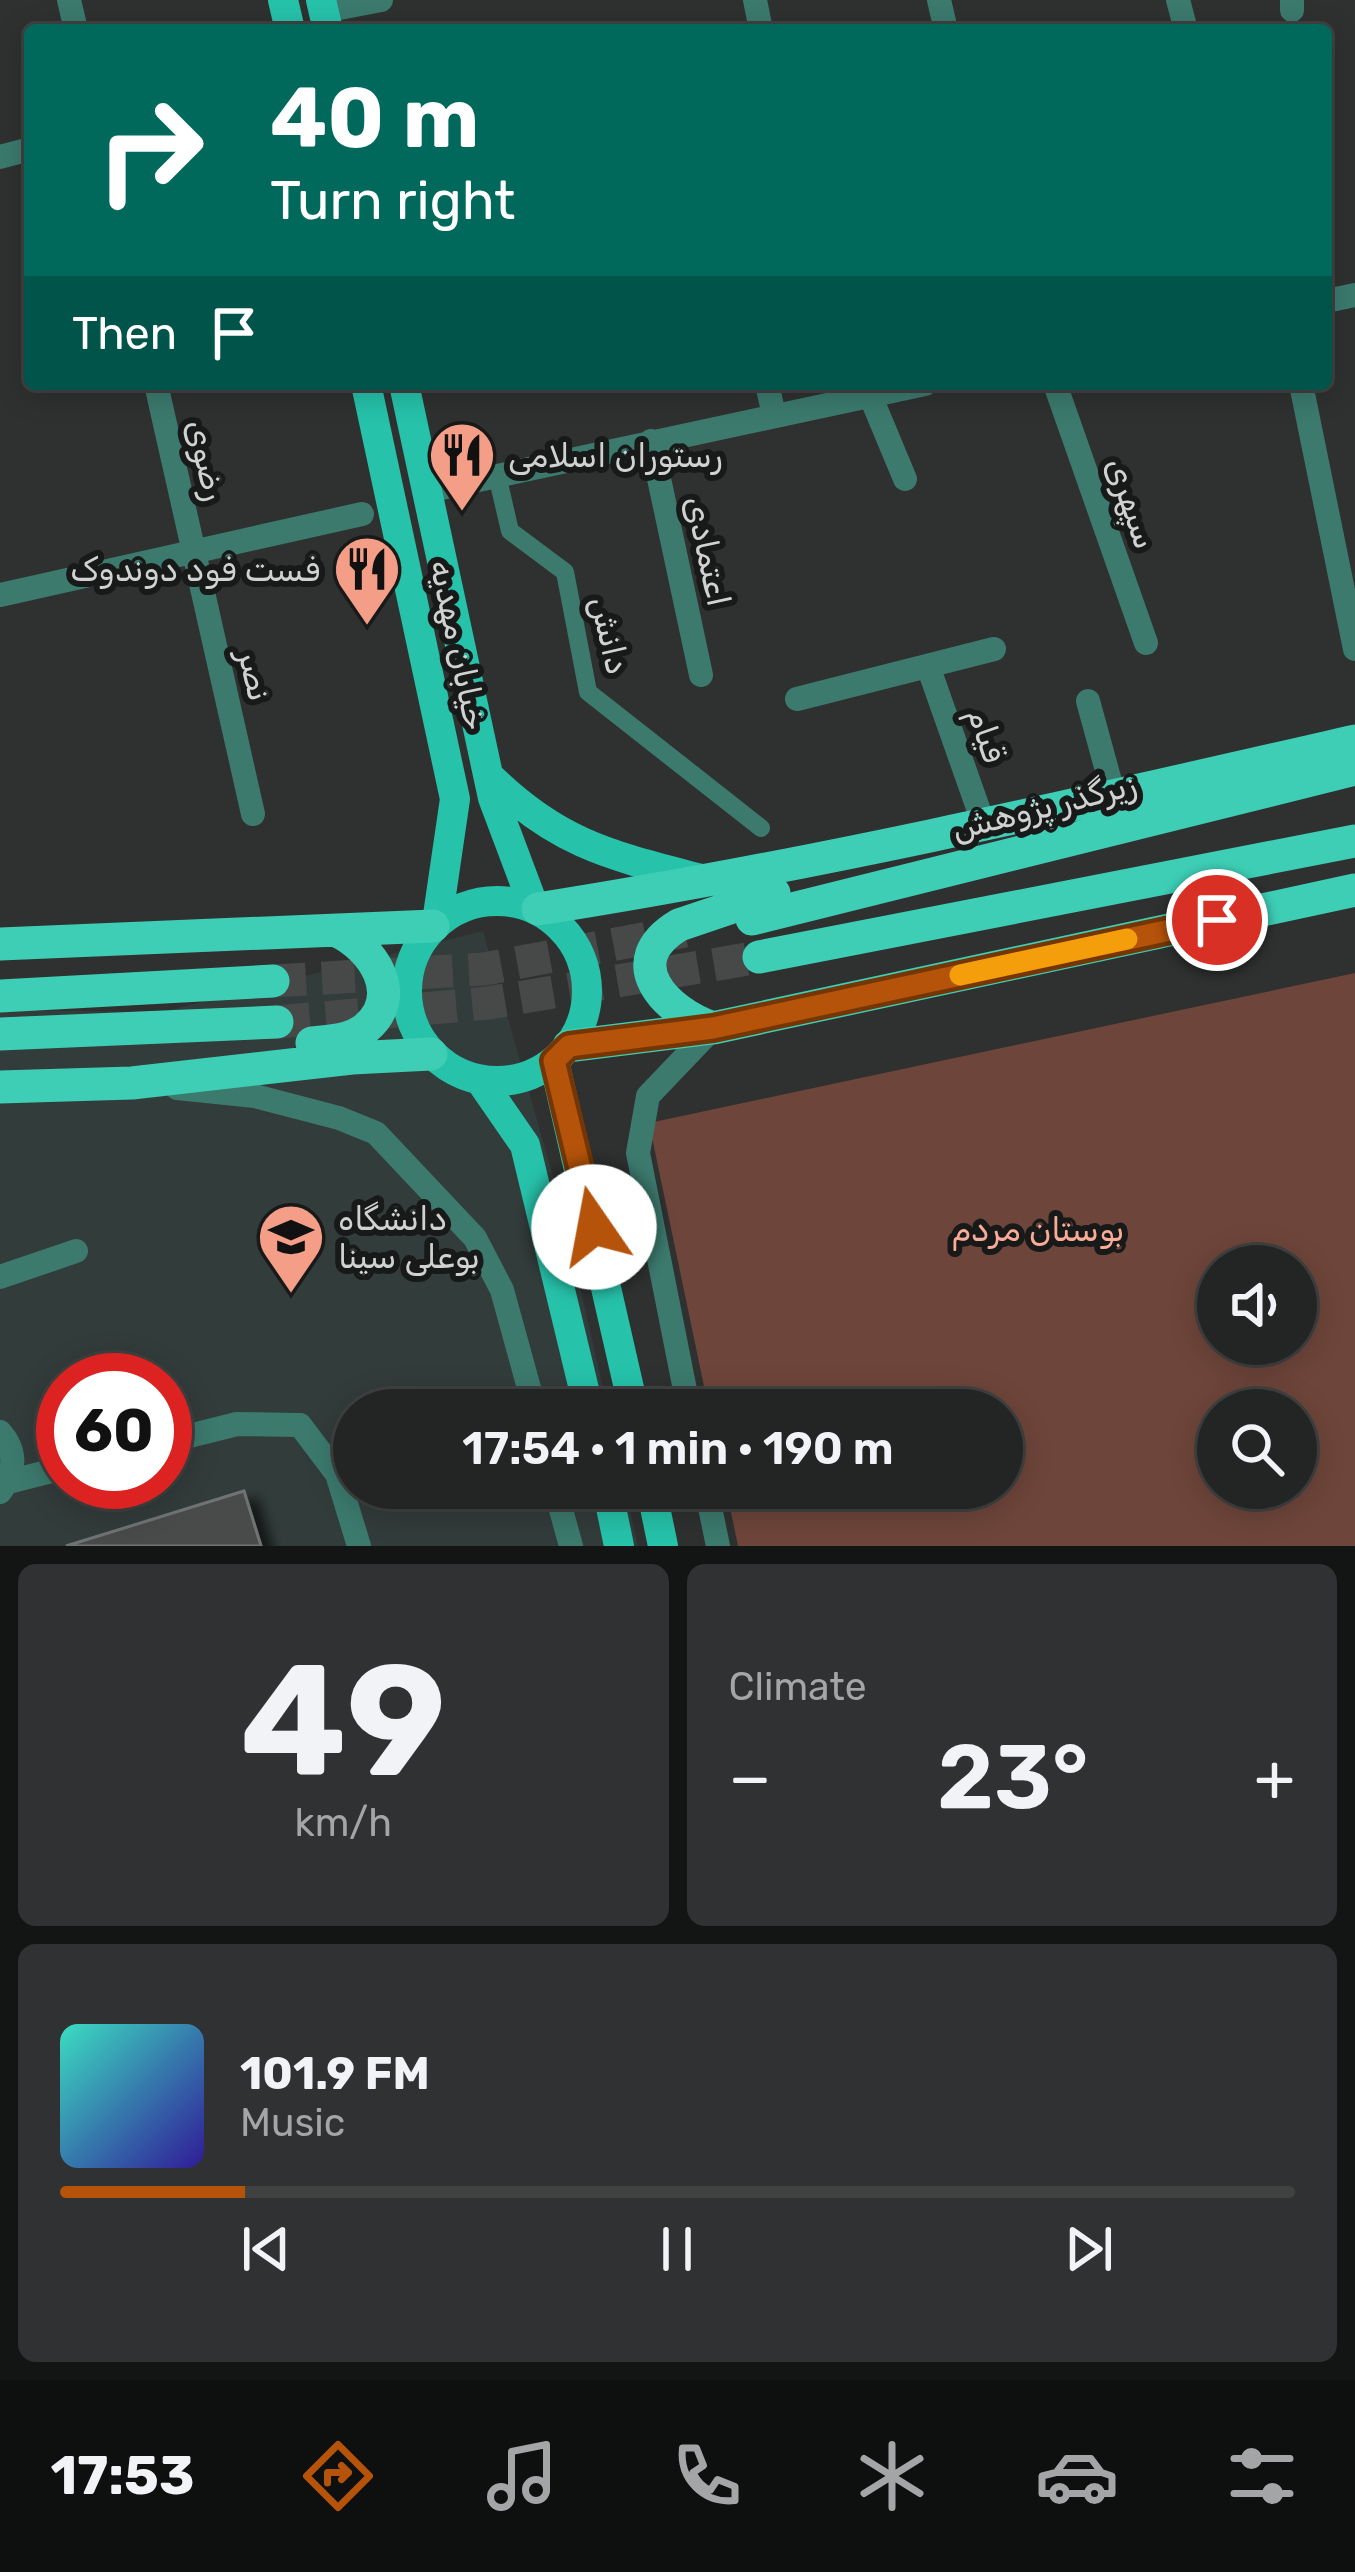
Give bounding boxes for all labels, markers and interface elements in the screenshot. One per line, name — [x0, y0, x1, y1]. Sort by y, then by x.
text: 40 m — [270, 68, 479, 168]
icon: right — [72, 72, 228, 228]
text: Turn right — [270, 169, 515, 233]
icon: arrive — [201, 300, 267, 366]
text: Then — [72, 307, 177, 360]
street label: رضوی — [178, 416, 235, 505]
restaurant icon: رستوران اسلامی — [427, 420, 497, 514]
place label: رستوران اسلامی — [508, 436, 723, 476]
street label: سپهری — [1095, 452, 1166, 555]
street label: اعتمادی — [677, 492, 739, 610]
restaurant icon: فست فود دوندوک — [332, 534, 402, 628]
place label: فست فود دوندوک — [70, 550, 320, 590]
street label: خیابان مهدیه — [422, 556, 496, 734]
street label: دانش — [582, 592, 638, 678]
street label: نصر — [229, 644, 280, 705]
street label: قیام — [958, 703, 1014, 768]
street label: زیرگذر پژوهش — [948, 764, 1141, 851]
pin — [1166, 869, 1268, 971]
icon: arrive — [1184, 887, 1250, 953]
position arrow — [531, 1164, 657, 1290]
place label: دانشگاه بوعلی سینا — [338, 1199, 480, 1277]
school or university icon: دانشگاه بوعلی سینا — [256, 1202, 326, 1296]
park label: بوستان مردم — [952, 1210, 1124, 1251]
map controls — [1197, 1245, 1317, 1509]
button: sound — [1197, 1245, 1317, 1365]
speed limit sign: 60 — [36, 1353, 192, 1509]
button: search — [1197, 1389, 1317, 1509]
text: 17:54 · 1 min · 190 m — [462, 1422, 894, 1475]
text: 49 — [240, 1629, 446, 1814]
text: Climate — [729, 1664, 867, 1710]
text: 23° — [937, 1724, 1088, 1831]
text: − — [729, 1738, 771, 1817]
text: + — [1254, 1738, 1295, 1817]
text: km/h — [295, 1800, 392, 1846]
text: 101.9 FM — [240, 2047, 430, 2100]
text: Music — [240, 2100, 345, 2146]
icon: previous — [233, 2216, 299, 2282]
icon: pause — [644, 2216, 710, 2282]
icon: next — [1056, 2216, 1122, 2282]
icon: directions — [296, 2434, 380, 2518]
icon: music — [480, 2434, 564, 2518]
icon: phone — [665, 2434, 749, 2518]
icon: climate — [850, 2434, 934, 2518]
icon: car — [1035, 2434, 1119, 2518]
icon: filters — [1220, 2434, 1304, 2518]
text: 17:53 — [50, 2444, 195, 2508]

